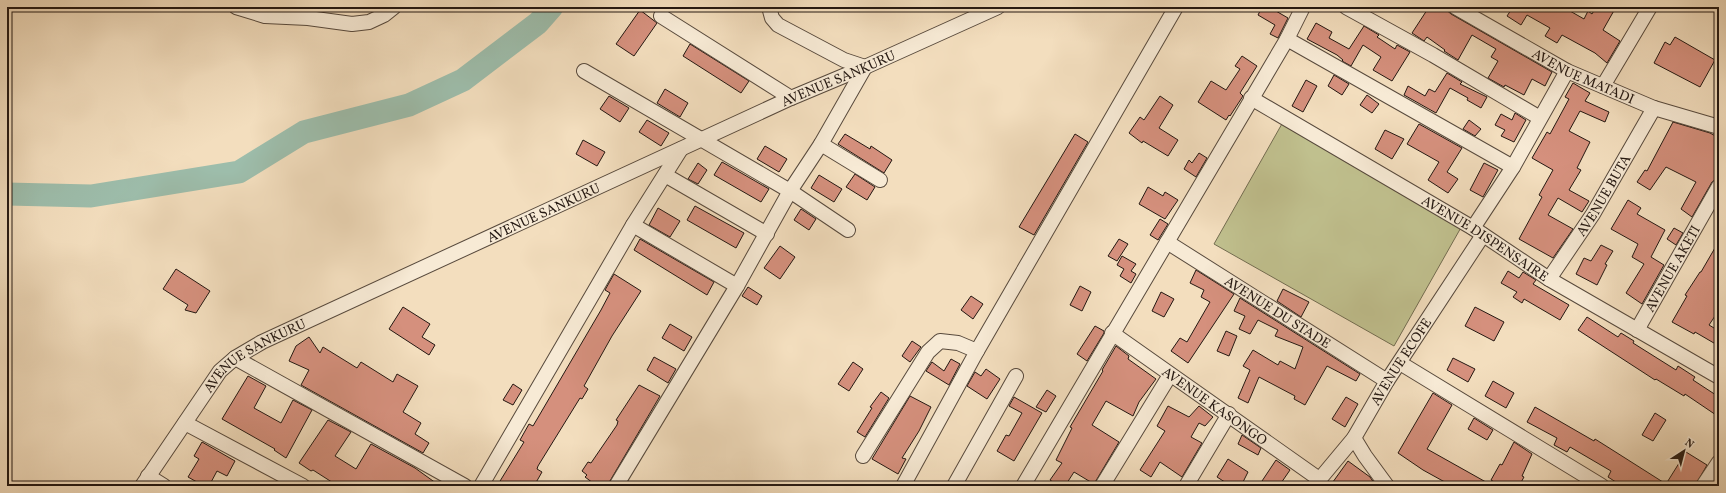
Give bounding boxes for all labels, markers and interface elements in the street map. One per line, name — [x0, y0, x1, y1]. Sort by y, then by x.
street label: AVENUE MATADI — [1528, 45, 1637, 110]
street label: AVENUE SANKURU — [779, 46, 899, 112]
street label: AVENUE BUTA — [1573, 151, 1636, 241]
street label: AVENUE SANKURU — [484, 179, 604, 248]
street label: AVENUE DISPENSAIRE — [1417, 192, 1552, 287]
street label: AVENUE AKETI — [1641, 222, 1706, 316]
street label: AVENUE DU STADE — [1220, 273, 1334, 354]
street label: AVENUE SANKURU — [200, 315, 309, 397]
street label: AVENUE ECOFE — [1367, 315, 1437, 410]
street label: AVENUE KASONGO — [1158, 363, 1271, 451]
north arrow — [1664, 431, 1704, 471]
text: N — [1681, 436, 1697, 453]

